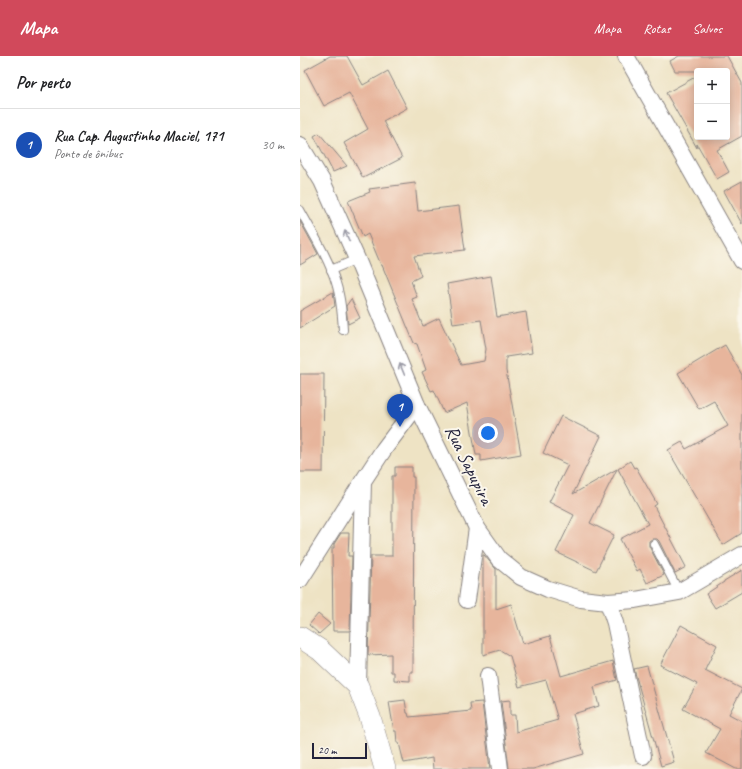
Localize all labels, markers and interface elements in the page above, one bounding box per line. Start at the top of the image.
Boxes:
text: Mapa [20,16,57,40]
text: Mapa [594,20,621,37]
text: Rotas [643,20,671,37]
text: Salvos [693,20,722,37]
map controls [694,68,730,140]
button: + [694,68,730,104]
text: Por perto [16,72,70,93]
button: − [694,104,730,140]
text: Rua Cap. Augustinho Maciel, 171 [54,127,223,146]
text: 1 [26,137,32,153]
text: 30 m [262,137,284,153]
text: Ponto de ônibus [54,146,122,162]
one-way arrow [342,230,350,242]
one-way arrow [398,363,406,375]
pin: 1 [387,394,413,427]
street label: Rua Sapupira [440,421,499,511]
your location [478,423,498,443]
scale bar [312,741,367,760]
text: 20 m [318,743,337,757]

